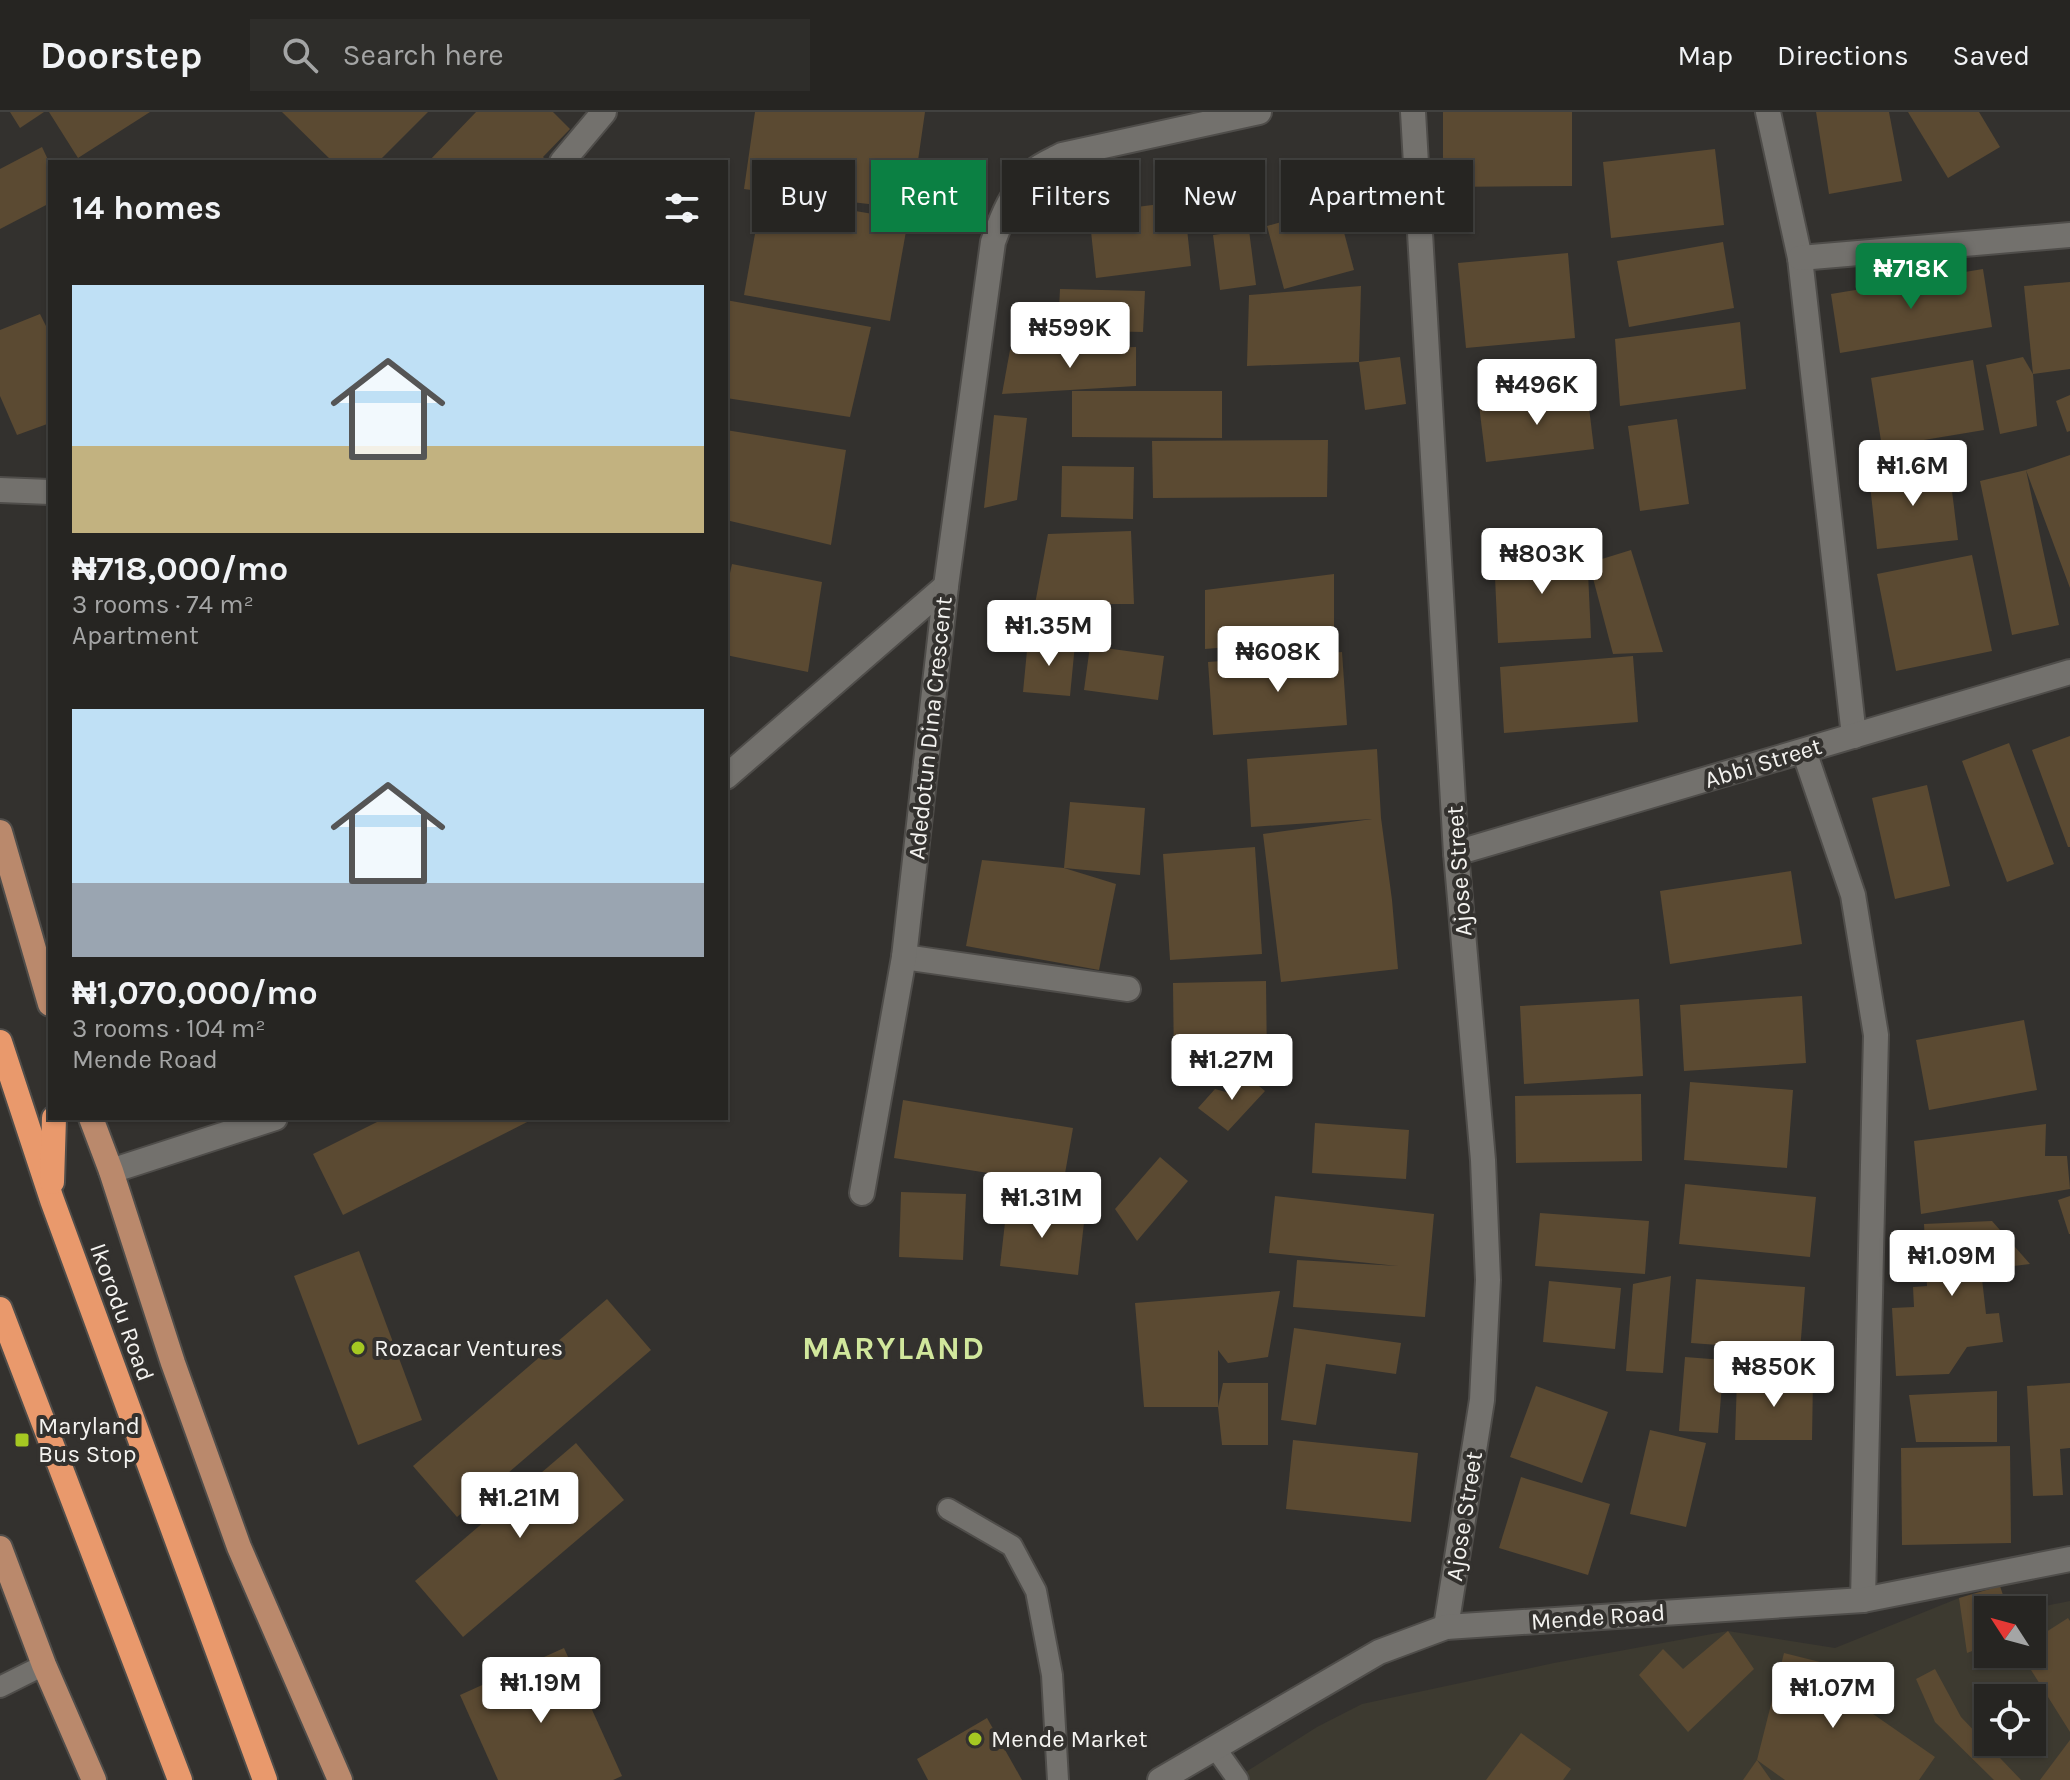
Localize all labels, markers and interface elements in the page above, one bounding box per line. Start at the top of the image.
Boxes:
search box [250,19,810,91]
text: Doorstep [40,33,202,78]
icon: search [278,33,322,77]
text: Search here [342,37,504,73]
text: Map [1678,39,1733,72]
text: Directions [1777,39,1909,72]
text: Saved [1953,39,2030,72]
chip: Buy [752,160,855,232]
chip: Rent [871,160,986,232]
chip: Filters [1002,160,1139,232]
chip: New [1155,160,1265,232]
chip: Apartment [1281,160,1473,232]
icon: filters [660,186,704,230]
text: 14 homes [72,188,222,228]
pin: ₦718K [1855,243,1967,311]
text: ₦718K [1874,253,1948,284]
pin: ₦599K [1014,302,1126,370]
text: ₦599K [1029,312,1111,343]
icon: home [316,337,460,481]
pin: ₦496K [1481,359,1593,427]
text: ₦496K [1496,369,1578,400]
pin: ₦1.6M [1857,440,1969,508]
text: ₦1.6M [1877,450,1949,481]
pin: ₦803K [1486,528,1598,596]
text: ₦803K [1499,538,1585,569]
text: ₦718,000/mo [72,549,288,589]
text: 3 rooms · 74 m² [72,589,254,620]
street label: Adedotun Dina Crescent [902,595,958,861]
pin: ₦1.35M [984,600,1114,668]
text: ₦1.35M [1005,610,1093,641]
text: Apartment [72,620,199,651]
pin: ₦608K [1222,626,1334,694]
text: ₦608K [1236,636,1320,667]
street label: Abbi Street [1701,732,1825,794]
icon: home [316,761,460,905]
street label: Ajose Street [1440,805,1478,937]
text: ₦1,070,000/mo [72,973,318,1013]
text: 3 rooms · 104 m² [72,1013,266,1044]
pin: ₦1.27M [1167,1034,1297,1102]
text: Mende Road [72,1044,218,1075]
text: ₦1.27M [1189,1044,1275,1075]
pin: ₦1.31M [977,1172,1107,1240]
text: ₦1.31M [1001,1182,1083,1213]
pin: ₦1.09M [1887,1230,2017,1298]
street label: Ikorodu Road [84,1239,160,1385]
text: ₦1.09M [1908,1240,1996,1271]
district label: MARYLAND [802,1330,986,1367]
place label: Rozacar Ventures [374,1334,563,1362]
marker: Rozacar Ventures [349,1339,367,1357]
pin: ₦850K [1718,1341,1830,1409]
text: ₦850K [1732,1351,1816,1382]
place label: Maryland Bus Stop [38,1412,140,1468]
marker: Maryland Bus Stop [13,1431,31,1449]
street label: Ajose Street [1440,1449,1488,1583]
pin: ₦1.21M [455,1472,585,1540]
text: ₦1.21M [479,1482,561,1513]
north arrow [1974,1596,2046,1668]
map controls [1974,1596,2046,1756]
street label: Mende Road [1530,1598,1666,1636]
pin: ₦1.19M [476,1657,606,1725]
pin: ₦1.07M [1768,1662,1898,1730]
text: ₦1.19M [500,1667,582,1698]
text: ₦1.07M [1790,1672,1876,1703]
button: locate [1974,1684,2046,1756]
place label: Mende Market [991,1725,1147,1753]
marker: Mende Market [966,1730,984,1748]

